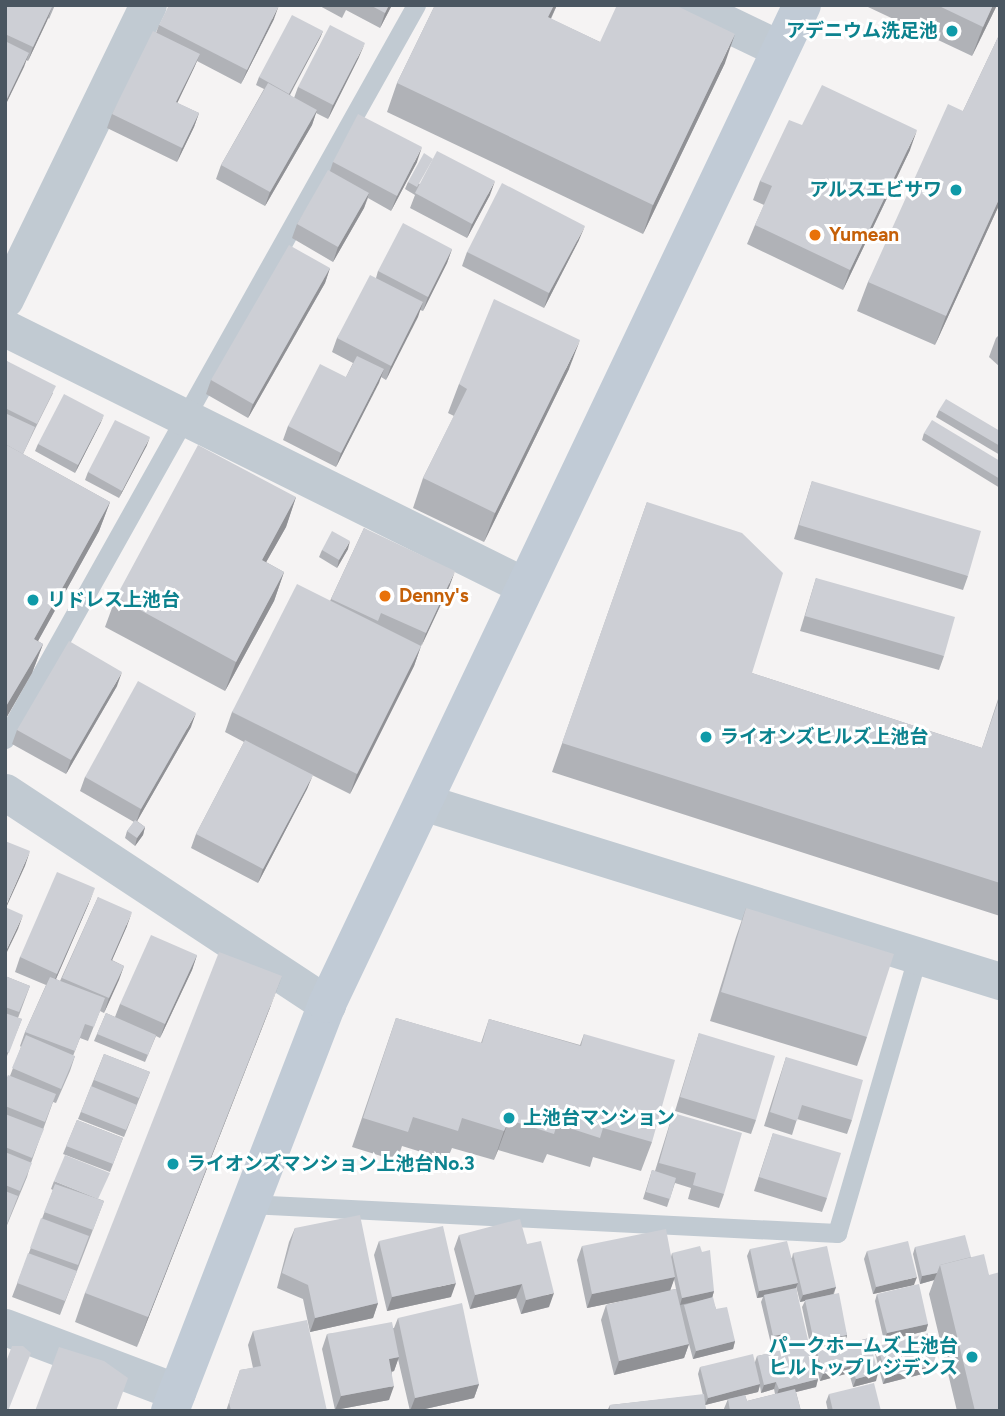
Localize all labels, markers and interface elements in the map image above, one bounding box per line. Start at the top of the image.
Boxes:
place label: アデニウム洗足池 [786,20,938,42]
marker: アデニウム洗足池 [944,23,960,39]
place label: アルスエビサワ [809,179,942,201]
marker: アルスエビサワ [948,182,964,198]
place label: Yumean [829,224,899,246]
marker: Yumean [807,227,823,243]
place label: Denny's [399,585,469,607]
marker: Denny's [377,588,393,604]
place label: リドレス上池台 [47,589,180,611]
marker: リドレス上池台 [25,592,41,608]
place label: ライオンズヒルズ上池台 [720,726,929,748]
marker: ライオンズヒルズ上池台 [698,729,714,745]
place label: 上池台マンション [523,1107,675,1129]
marker: 上池台マンション [501,1110,517,1126]
place label: ライオンズマンション上池台No.3 [187,1153,475,1175]
marker: ライオンズマンション上池台No.3 [165,1156,181,1172]
place label: パークホームズ上池台 ヒルトップレジデンス [768,1335,958,1379]
marker: パークホームズ上池台 ヒルトップレジデンス [964,1349,980,1365]

